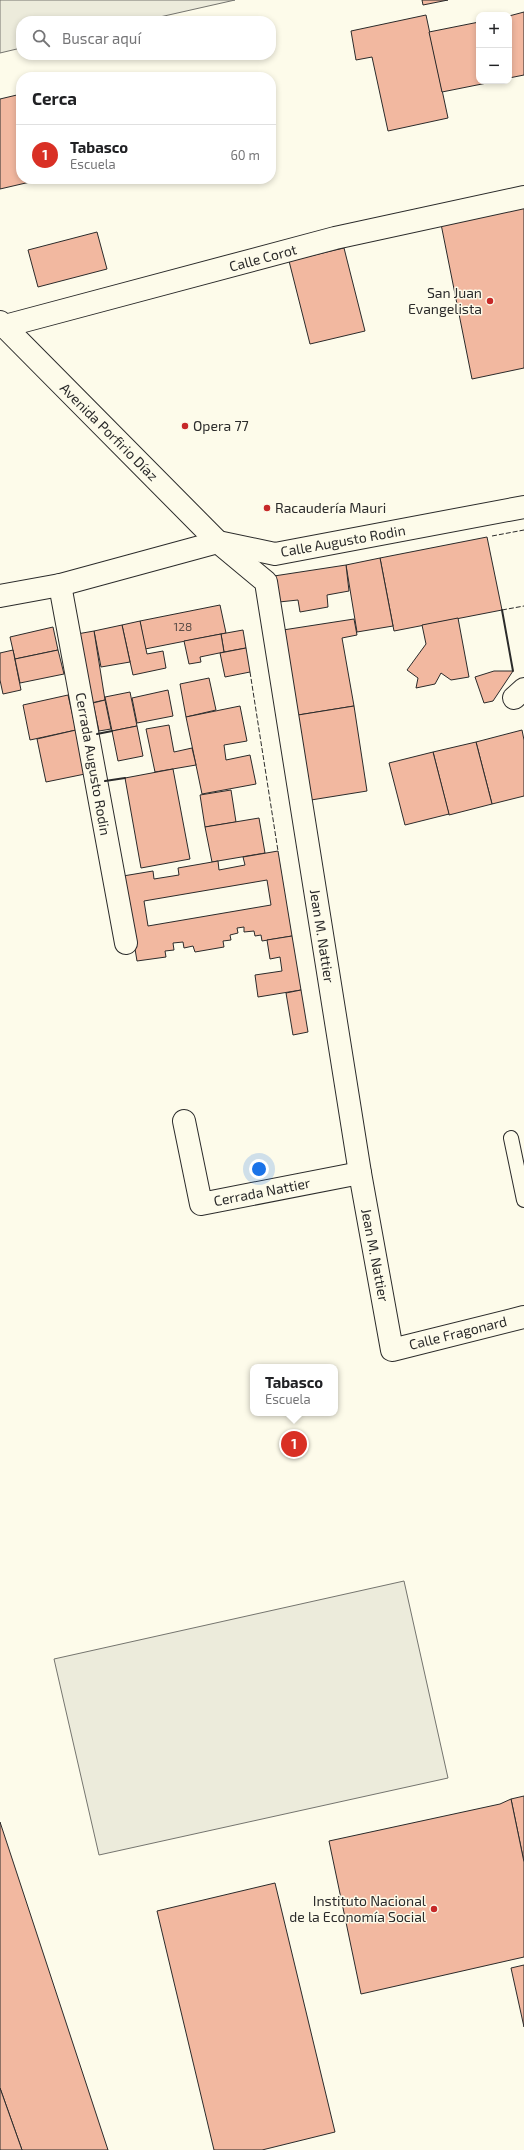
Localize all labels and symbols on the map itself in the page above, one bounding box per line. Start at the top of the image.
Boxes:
street label: Calle Corot [227,240,299,275]
place label: San Juan Evangelista [408,284,482,317]
marker: San Juan Evangelista [485,296,495,306]
street label: Avenida Porfirio Díaz [57,379,162,484]
place label: Opera 77 [193,417,249,434]
marker: Opera 77 [180,421,190,431]
place label: Racaudería Mauri [275,499,386,516]
marker: Racaudería Mauri [262,503,272,513]
street label: Calle Augusto Rodin [279,521,407,560]
house number: 128 [174,619,192,633]
street label: Cerrada Augusto Rodin [73,691,114,837]
street label: Jean M. Nattier [307,888,338,984]
your location [249,1159,269,1179]
street label: Cerrada Nattier [212,1174,312,1209]
street label: Jean M. Nattier [358,1207,393,1303]
street label: Calle Fragonard [407,1312,509,1353]
pin: 1 [281,1429,307,1459]
place label: Instituto Nacional de la Economía Social [289,1892,427,1925]
marker: Instituto Nacional de la Economía Social [429,1904,439,1914]

